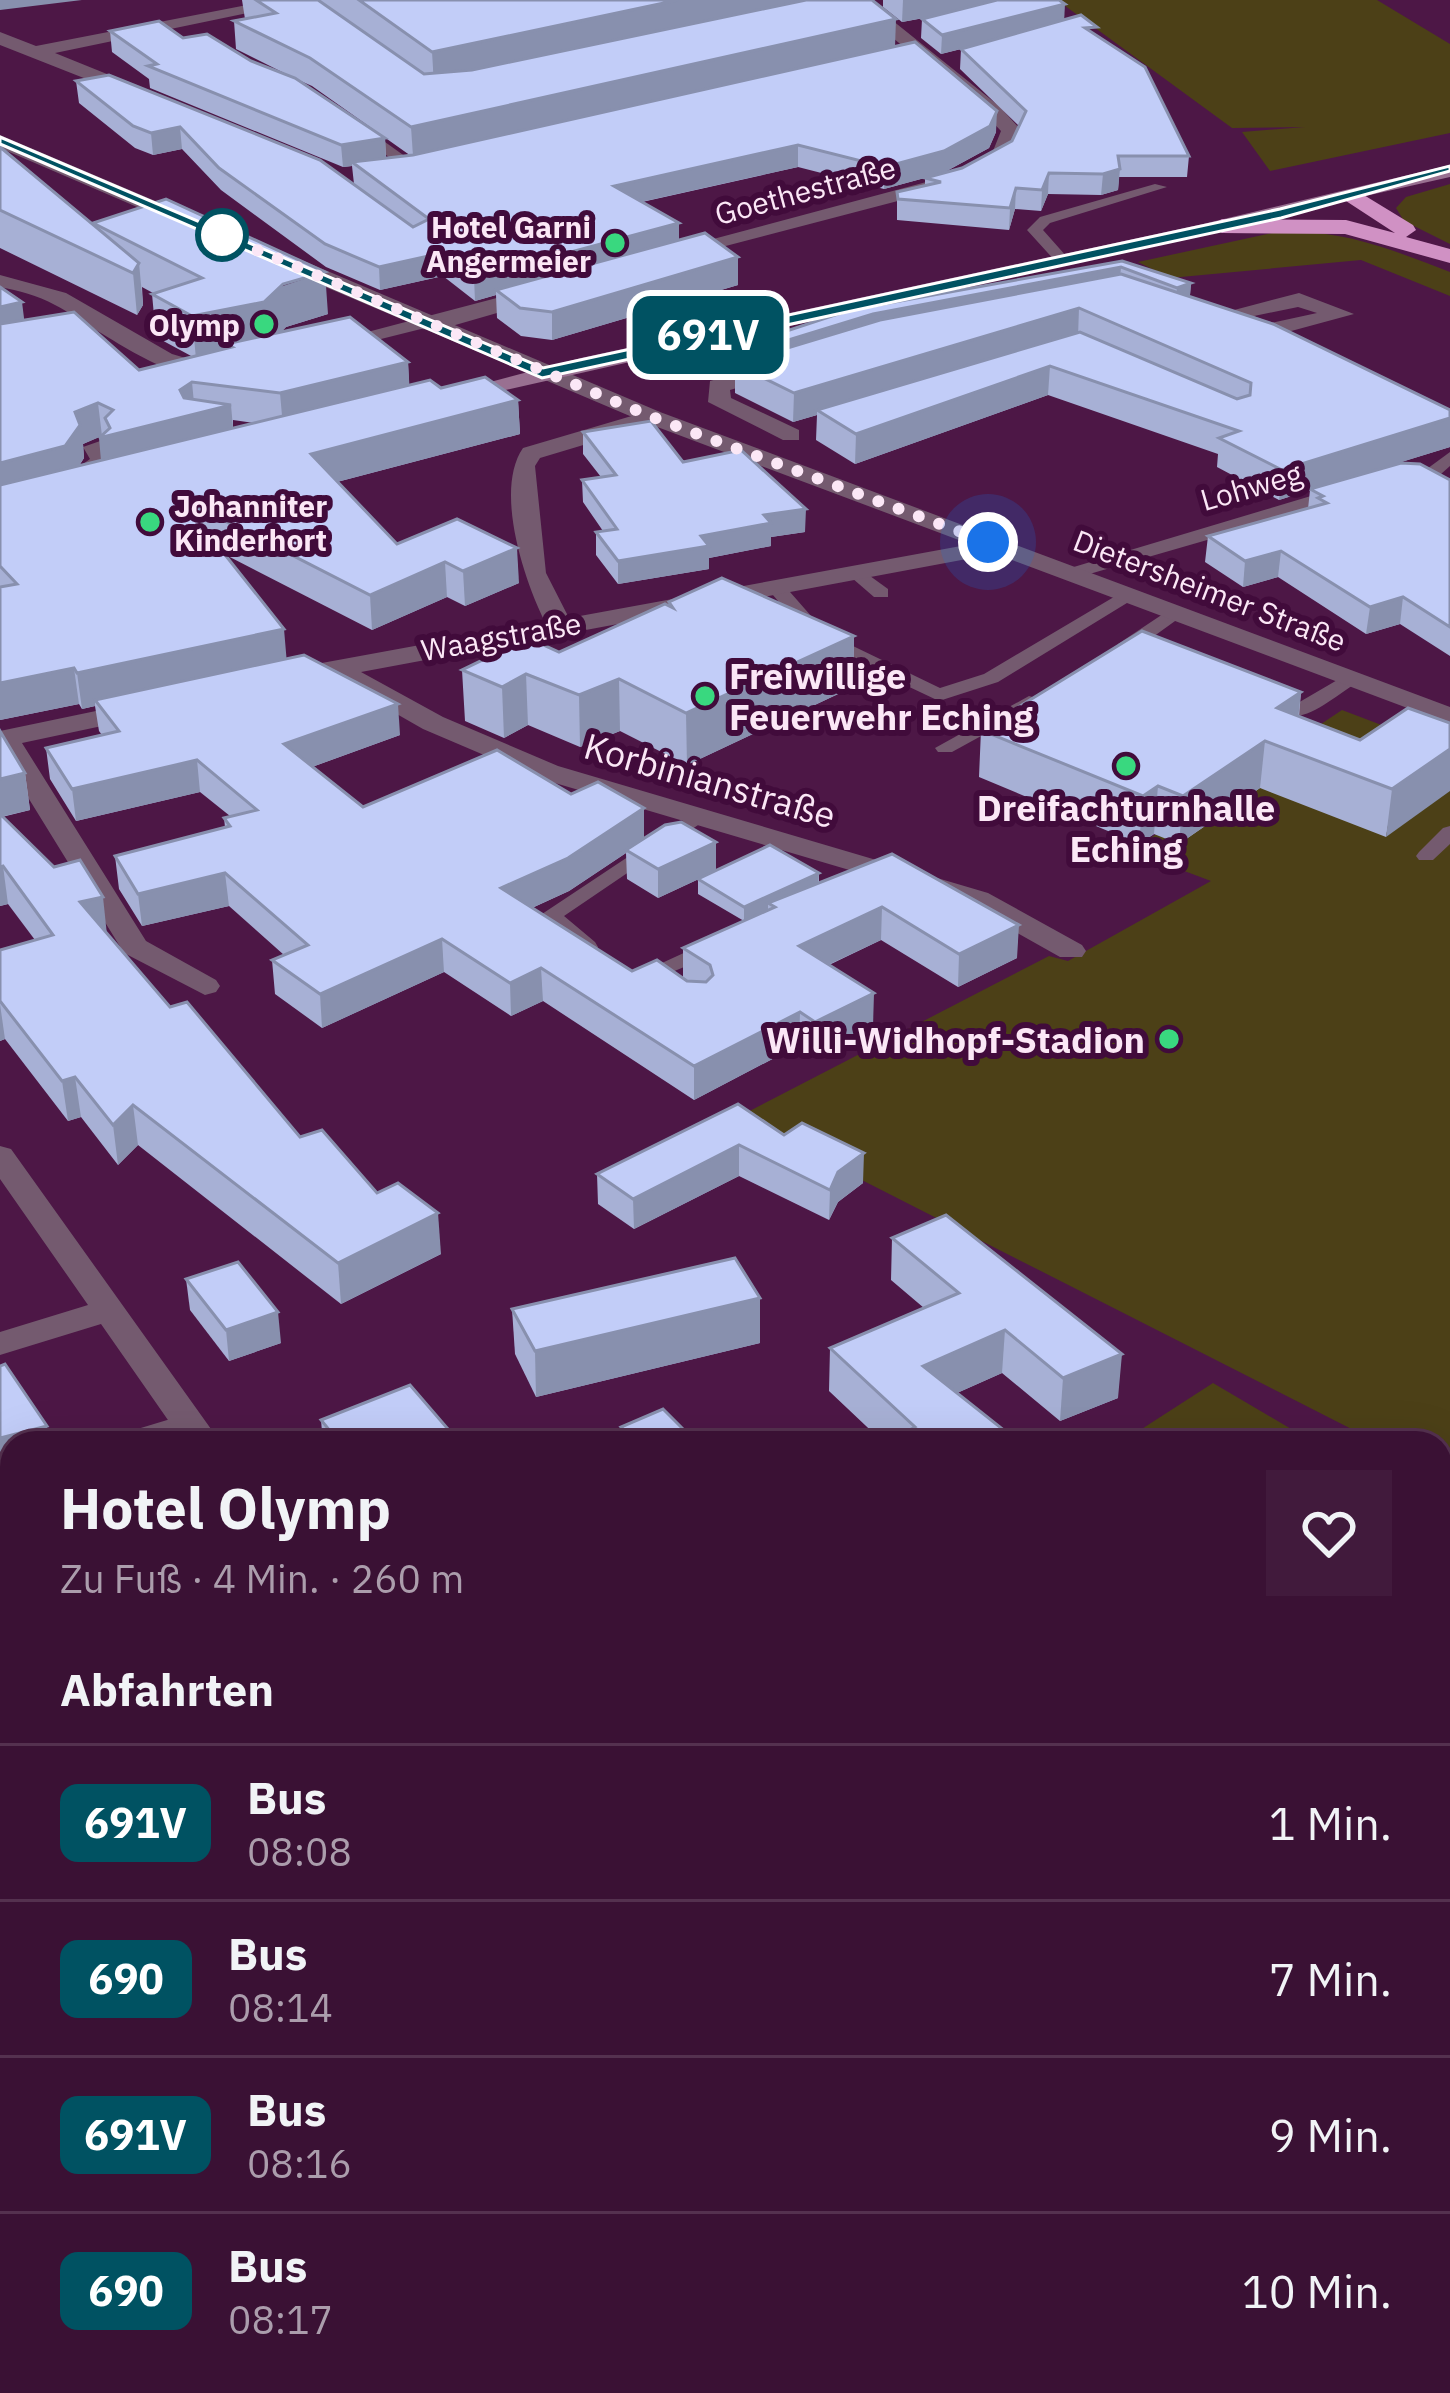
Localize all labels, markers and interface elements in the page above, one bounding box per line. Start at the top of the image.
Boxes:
street label: Goethestraße [710,147,900,233]
place label: Hotel Garni Angermeier [426,207,591,280]
unlabelled marker [197,210,247,260]
marker: Hotel Garni Angermeier [602,230,628,256]
line badge: 691V [624,296,792,374]
place label: Olymp [149,305,240,344]
text: 691V [657,307,759,362]
marker: Olymp [251,311,277,337]
street label: Lohweg [1196,453,1306,519]
place label: Johanniter Kinderhort [174,486,327,559]
marker: Johanniter Kinderhort [137,509,163,535]
your location [958,512,1018,572]
street label: Dietersheimer Straße [1068,520,1352,660]
street label: Waagstraße [418,603,584,669]
place label: Freiwillige Feuerwehr Eching [729,652,1034,740]
marker: Freiwillige Feuerwehr Eching [692,683,718,709]
street label: Korbinianstraße [579,722,841,838]
marker: Dreifachturnhalle Eching [1113,753,1139,779]
place label: Dreifachturnhalle Eching [977,784,1275,872]
place label: Willi-Widhopf-Stadion [766,1016,1145,1063]
marker: Willi-Widhopf-Stadion [1156,1026,1182,1052]
button: heart [1266,1470,1392,1596]
text: Hotel Olymp [60,1471,391,1545]
text: Zu Fuß · 4 Min. · 260 m [60,1553,464,1604]
text: Abfahrten [60,1660,274,1718]
text: Bus [247,1768,326,1826]
text: 1 Min. [1269,1794,1392,1852]
text: 691V [84,1795,187,1850]
text: 08:08 [247,1826,352,1877]
text: Bus [228,1924,308,1982]
text: 7 Min. [1269,1950,1392,2008]
text: 690 [88,1951,164,2006]
text: 08:14 [228,1982,333,2033]
text: Bus [247,2080,326,2138]
text: 9 Min. [1269,2106,1392,2164]
text: 691V [84,2107,187,2162]
text: 08:16 [247,2138,352,2189]
text: Bus [228,2236,308,2294]
text: 10 Min. [1242,2262,1392,2320]
text: 690 [88,2263,164,2318]
text: 08:17 [228,2294,333,2345]

